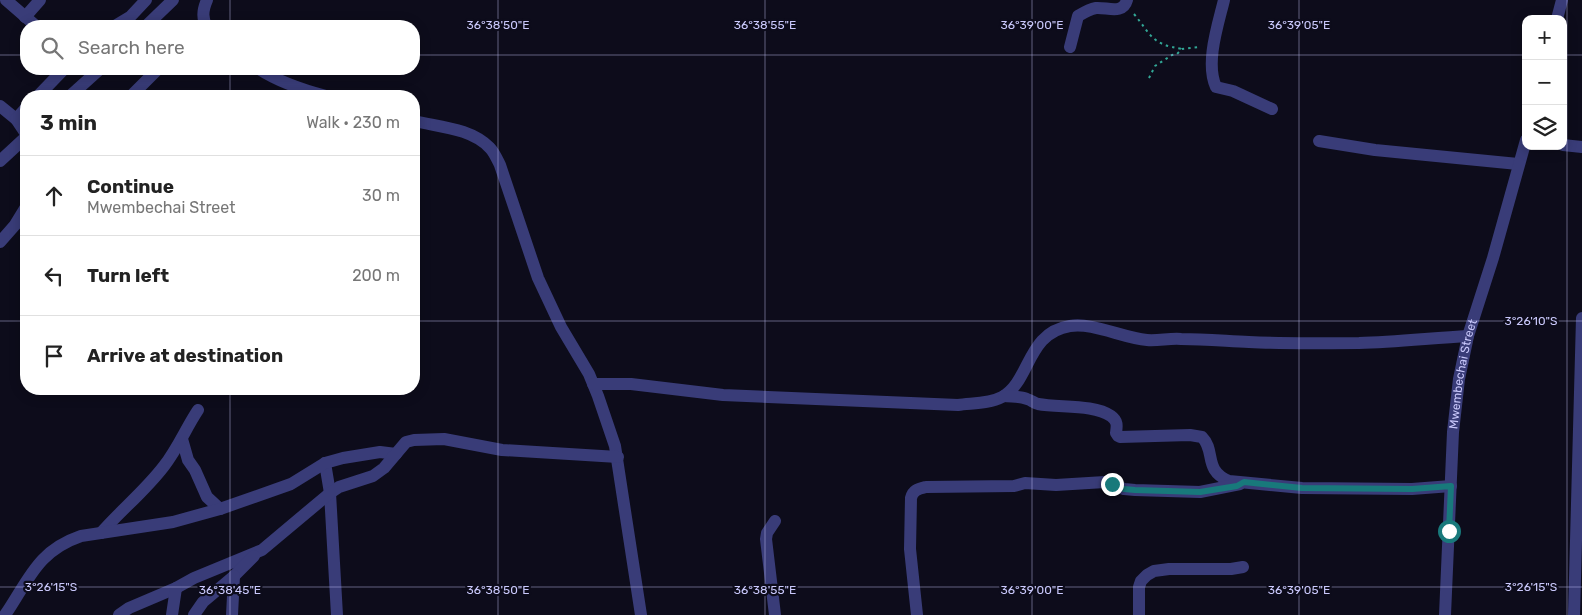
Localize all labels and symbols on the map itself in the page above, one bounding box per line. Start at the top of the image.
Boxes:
text: 36°38'50"E [466,18,530,32]
text: 36°38'55"E [734,18,796,32]
text: 36°39'00"E [1000,18,1064,32]
text: 36°39'05"E [1268,18,1330,32]
text: 3°26'10"S [1504,314,1558,328]
street label: Mwembechai Street [1446,317,1480,430]
route end [1101,473,1124,496]
route start [1438,520,1461,543]
text: 3°26'15"S [25,580,77,594]
text: 3°26'15"S [1505,580,1557,594]
text: 36°38'45"E [199,583,261,597]
text: 36°38'50"E [466,583,530,597]
text: 36°38'55"E [734,583,796,597]
text: 36°39'00"E [1000,583,1064,597]
text: 36°39'05"E [1268,583,1330,597]

